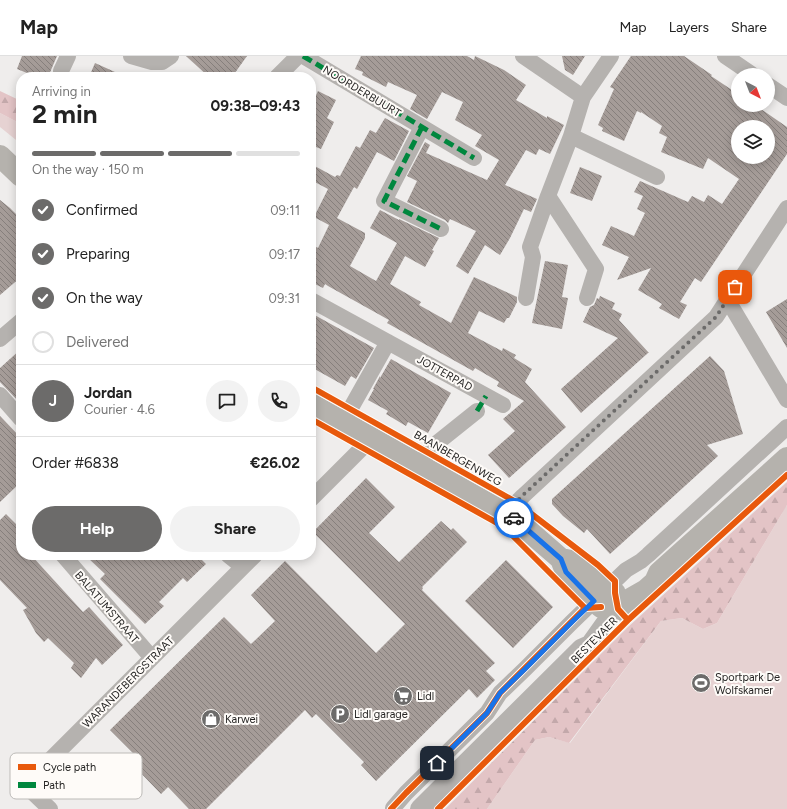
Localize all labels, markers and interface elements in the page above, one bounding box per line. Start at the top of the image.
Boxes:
text: Map [20,16,58,39]
text: Map [619,19,647,36]
text: Layers [669,19,709,36]
text: Share [731,19,767,36]
street label: NOORDERBUURT [320,63,403,120]
north arrow [731,68,775,112]
map controls [731,68,775,164]
text: Arriving in [32,84,91,99]
text: 09:38–09:43 [211,97,300,115]
text: 2 min [32,98,98,130]
button: layers [731,120,775,164]
text: On the way · 150 m [32,162,144,177]
icon: check [32,199,54,221]
text: Confirmed [66,201,138,219]
text: 09:11 [270,203,300,218]
icon: check [32,243,54,265]
text: Preparing [66,245,130,263]
text: 09:17 [269,247,300,262]
pin [718,270,752,304]
icon: bag [724,276,746,298]
icon: check [32,287,54,309]
text: On the way [66,289,143,307]
text: 09:31 [269,291,300,306]
text: Delivered [66,333,129,351]
street label: JOTTERPAD [415,353,475,394]
button: chat [206,380,248,422]
button: phone [258,380,300,422]
text: Jordan [84,384,132,402]
text: J [49,392,57,410]
text: Courier · 4.6 [84,402,155,417]
street label: BAANBERGENWEG [412,428,504,489]
text: Order #6838 [32,454,119,472]
text: €26.02 [250,454,300,472]
courier [494,498,534,538]
button: Help [32,506,162,552]
button: Share [170,506,300,552]
icon: car [503,507,525,529]
street label: BALATUMSTRAAT [72,569,141,646]
street label: BESTEVAER [568,614,620,666]
street label: WARANDEBERGSTRAAT [80,634,177,731]
place label: Sportpark De Wolfskamer [715,671,780,697]
sports icon: Sportpark De Wolfskamer [690,672,712,694]
supermarket icon: Lidl [392,685,414,707]
place label: Lidl [417,690,434,703]
parking icon: Lidl garage [329,703,351,725]
shop icon: Karwei [200,708,222,730]
place label: Lidl garage [354,708,408,721]
place label: Karwei [225,713,258,726]
pin [420,746,454,780]
icon: home [426,752,448,774]
legend [10,753,142,799]
text: Cycle path [43,761,96,774]
text: Path [43,779,65,792]

